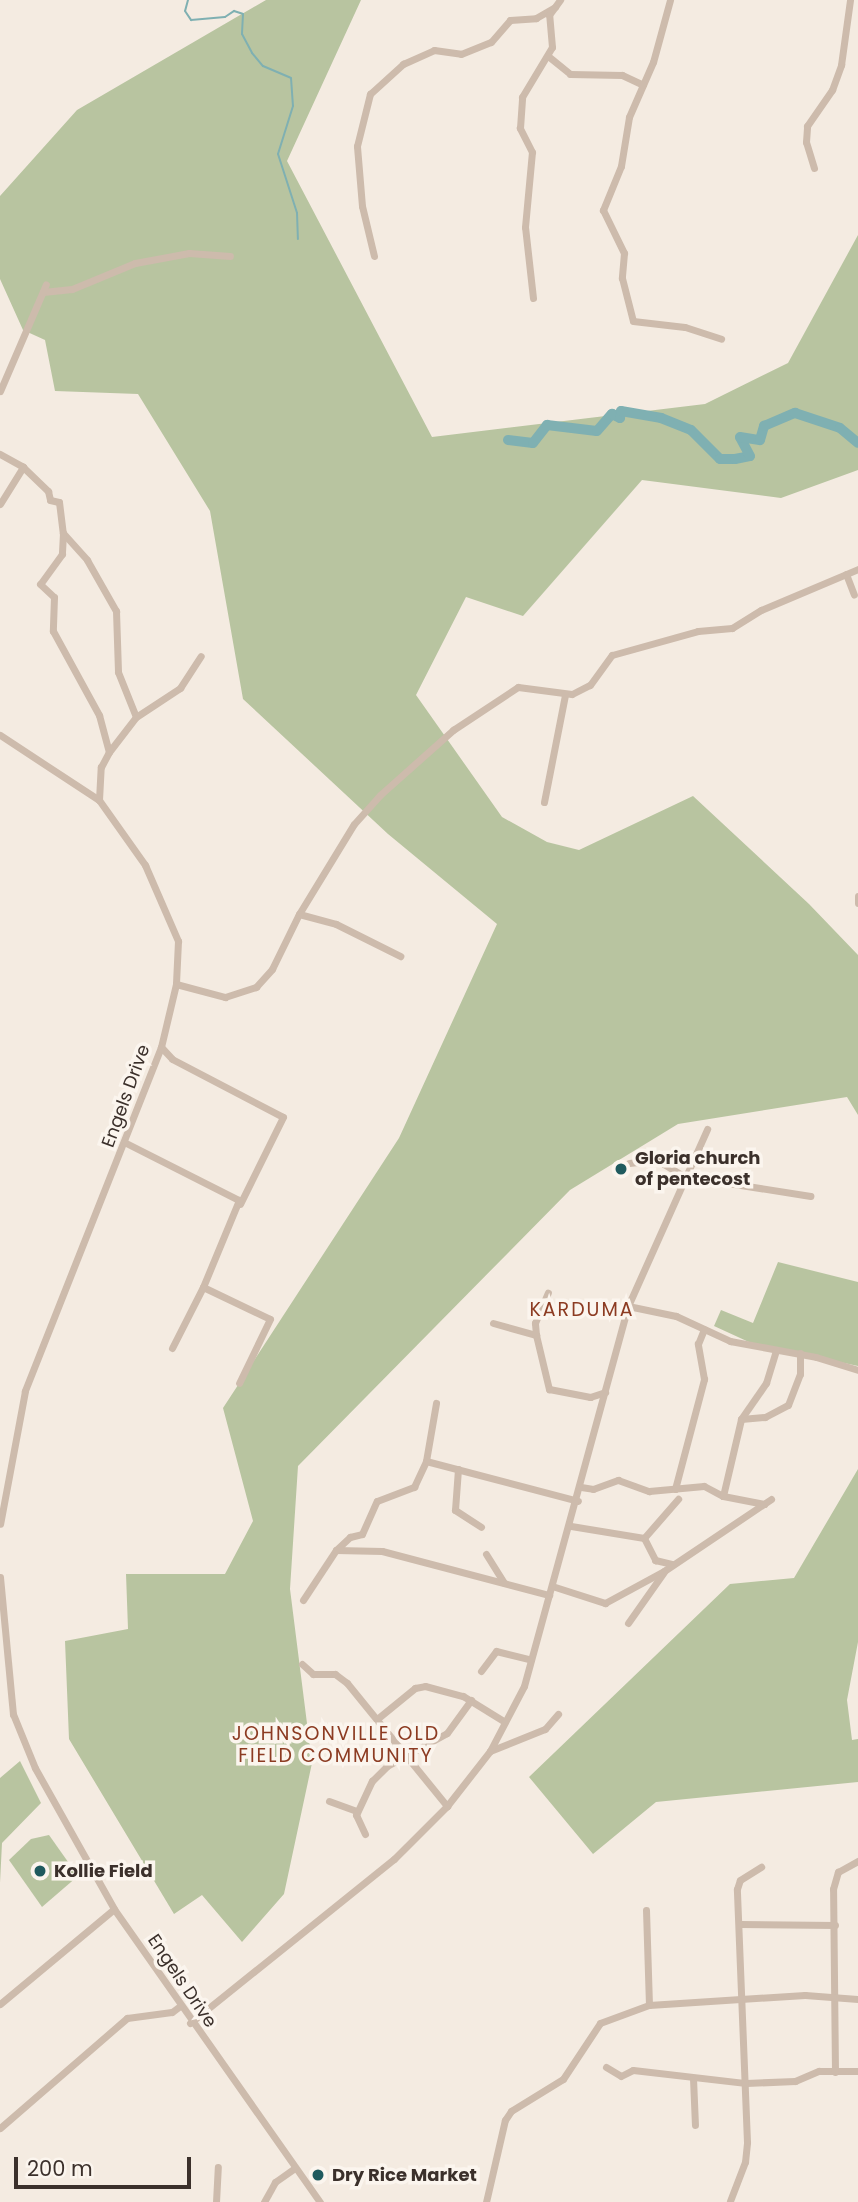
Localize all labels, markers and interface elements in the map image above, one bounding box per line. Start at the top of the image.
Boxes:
street label: Engels Drive [97,1042,155,1150]
place label: Gloria church of pentecost [635,1148,760,1190]
marker: Gloria church of pentecost [613,1161,629,1177]
district label: KARDUMA [530,1299,634,1321]
district label: JOHNSONVILLE OLD FIELD COMMUNITY [234,1723,438,1767]
place label: Kollie Field [54,1860,153,1882]
marker: Kollie Field [32,1863,48,1879]
street label: Engels Drive [143,1930,221,2032]
scale bar [18,2142,194,2186]
text: 200 m [27,2154,93,2183]
place label: Dry Rice Market [332,2164,477,2186]
marker: Dry Rice Market [310,2167,326,2183]

